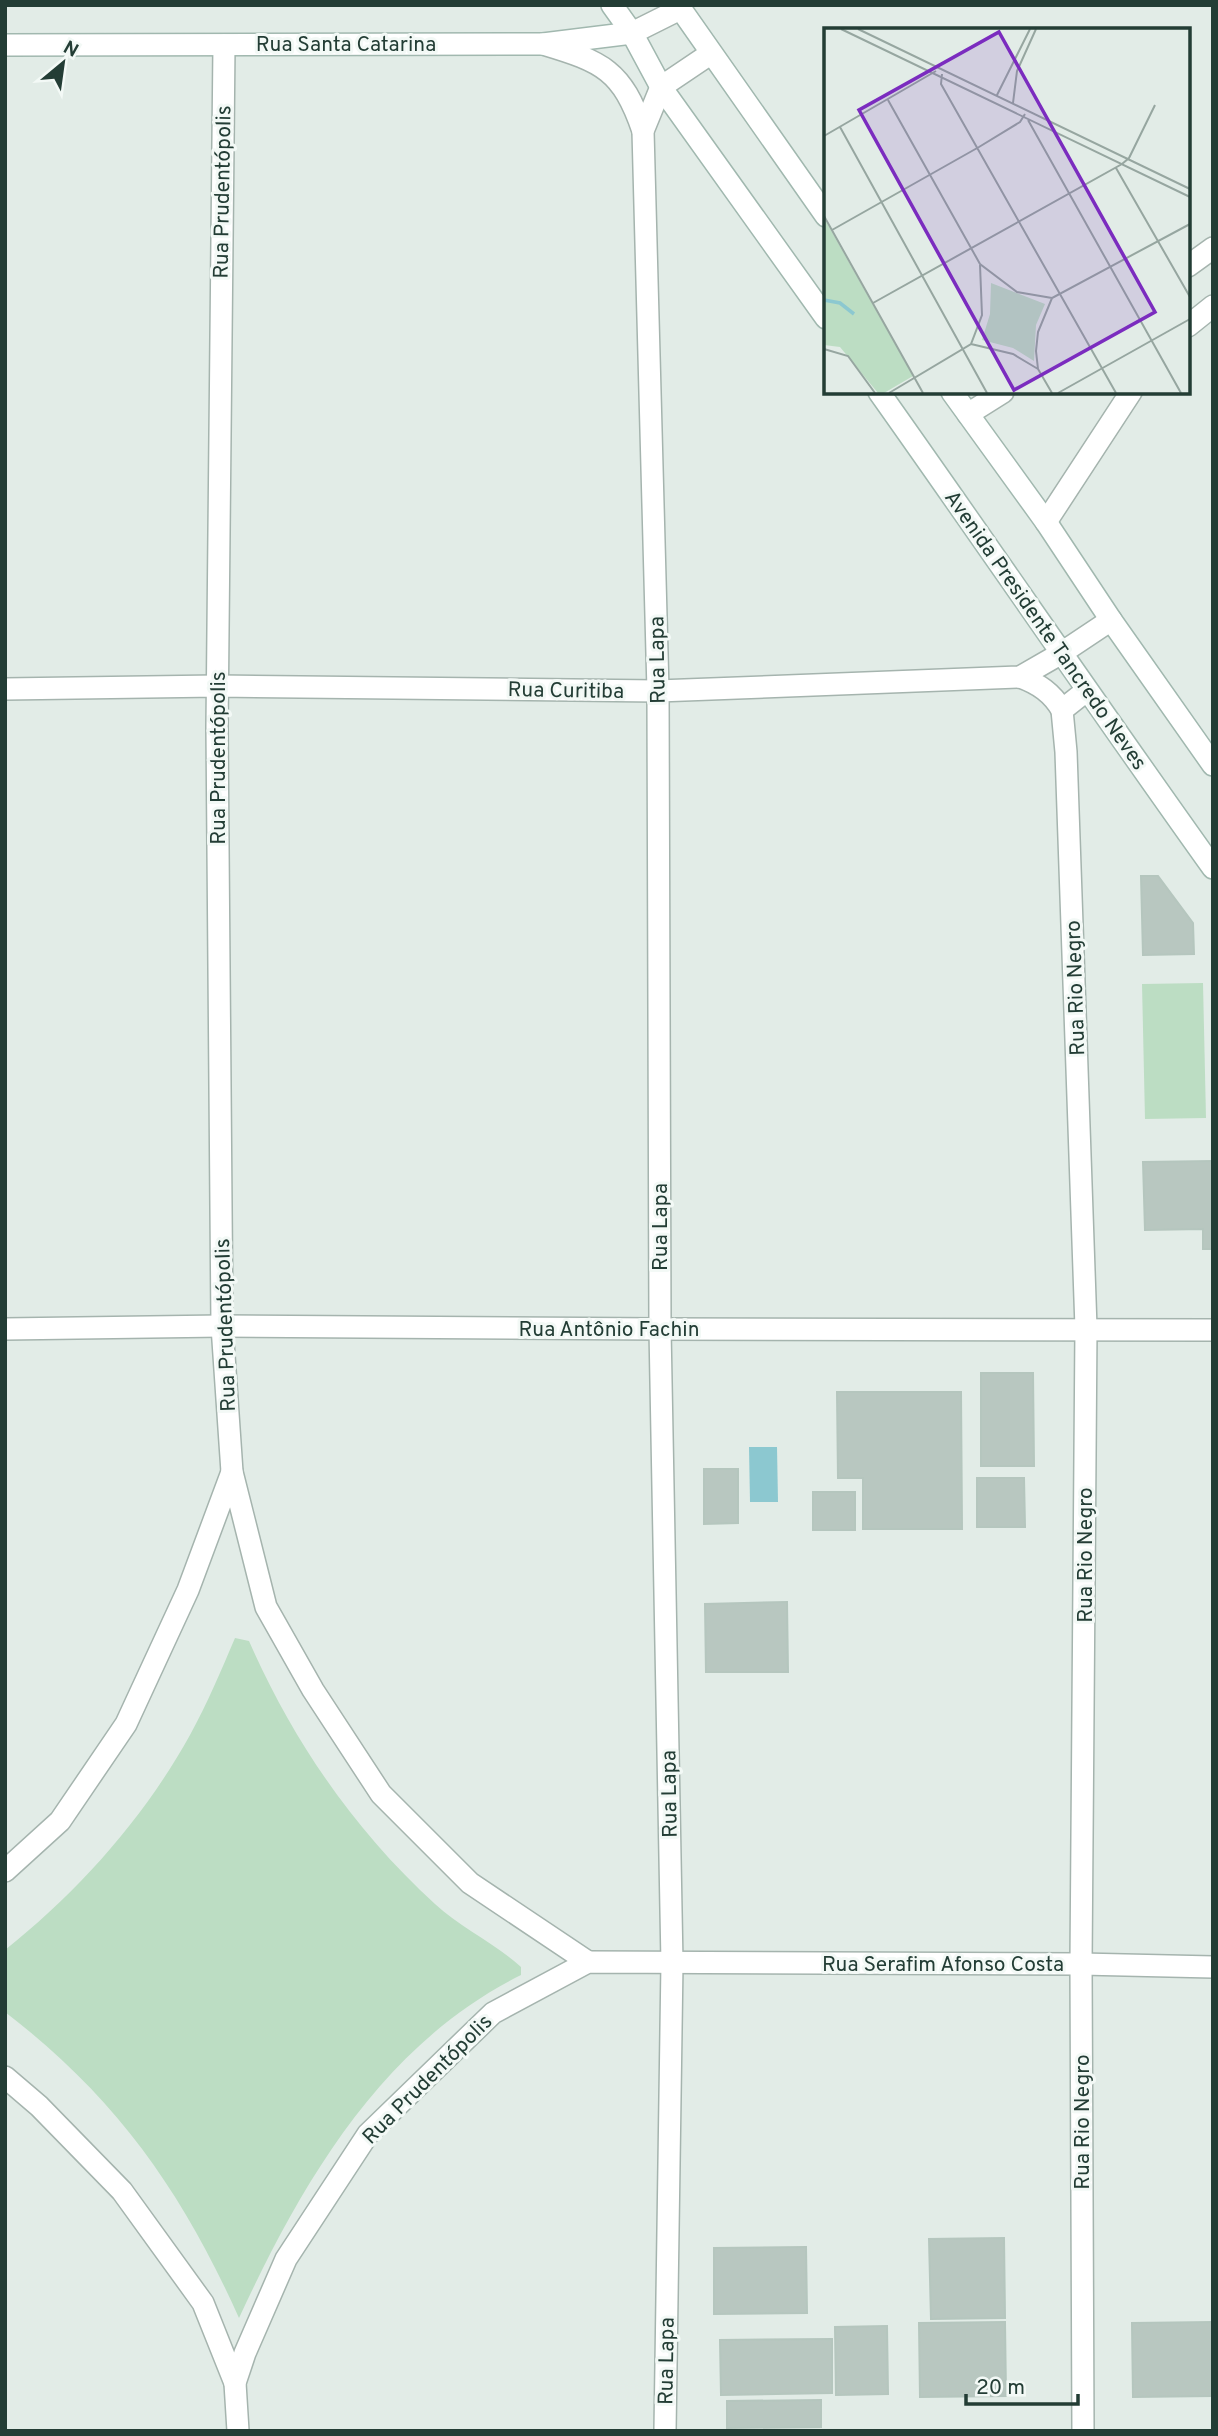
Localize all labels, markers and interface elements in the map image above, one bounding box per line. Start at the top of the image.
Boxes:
north arrow [28,28,98,98]
inset map [824,28,1190,394]
street label: Rua Santa Catarina [256,32,436,59]
text: N [58,36,82,64]
street label: Rua Prudentópolis [208,105,239,279]
street label: Avenida Presidente Tancredo Neves [938,486,1152,776]
street label: Rua Lapa [644,616,673,704]
street label: Rua Prudentópolis [206,671,233,845]
street label: Rua Curitiba [507,677,624,706]
street label: Rua Rio Negro [1061,920,1092,1056]
street label: Rua Lapa [648,1183,675,1271]
street label: Rua Prudentópolis [210,1238,243,1412]
street label: Rua Antônio Fachin [519,1317,699,1344]
street label: Rua Rio Negro [1073,1487,1100,1623]
street label: Rua Lapa [656,1750,685,1838]
street label: Rua Serafim Afonso Costa [822,1952,1064,1979]
street label: Rua Prudentópolis [357,2009,499,2151]
street label: Rua Rio Negro [1070,2054,1097,2190]
street label: Rua Lapa [653,2317,682,2405]
scale bar [966,2362,1078,2406]
text: 20 m [976,2375,1025,2402]

